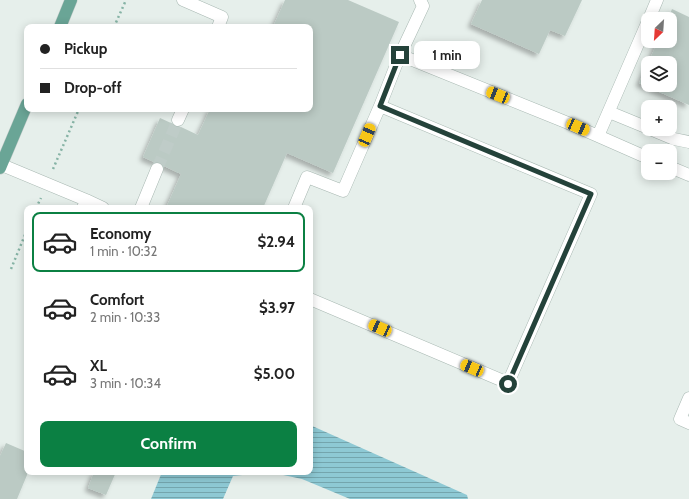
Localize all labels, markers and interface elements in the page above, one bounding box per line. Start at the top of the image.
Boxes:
north arrow [641,12,677,48]
map controls [641,12,677,180]
text: Pickup [64,40,107,58]
callout: 1 min [414,41,480,69]
route end [391,46,409,64]
text: 1 min [432,47,462,63]
button: layers [641,56,677,92]
text: Drop-off [64,79,122,97]
car [485,85,511,105]
button: + [641,100,677,136]
car [565,117,591,137]
car [357,122,377,148]
button: − [641,144,677,180]
icon: car [42,224,78,260]
text: Economy [90,225,151,243]
text: $2.94 [258,233,295,251]
text: 1 min · 10:32 [90,243,157,259]
icon: car [42,290,78,326]
text: Comfort [90,291,144,309]
text: $3.97 [259,299,295,317]
text: 2 min · 10:33 [90,309,160,325]
car [367,318,393,338]
icon: car [42,356,78,392]
text: XL [90,357,107,375]
car [459,358,485,378]
text: $5.00 [254,365,295,383]
text: 3 min · 10:34 [90,375,161,391]
route start [499,375,517,393]
button: Confirm [40,421,297,467]

